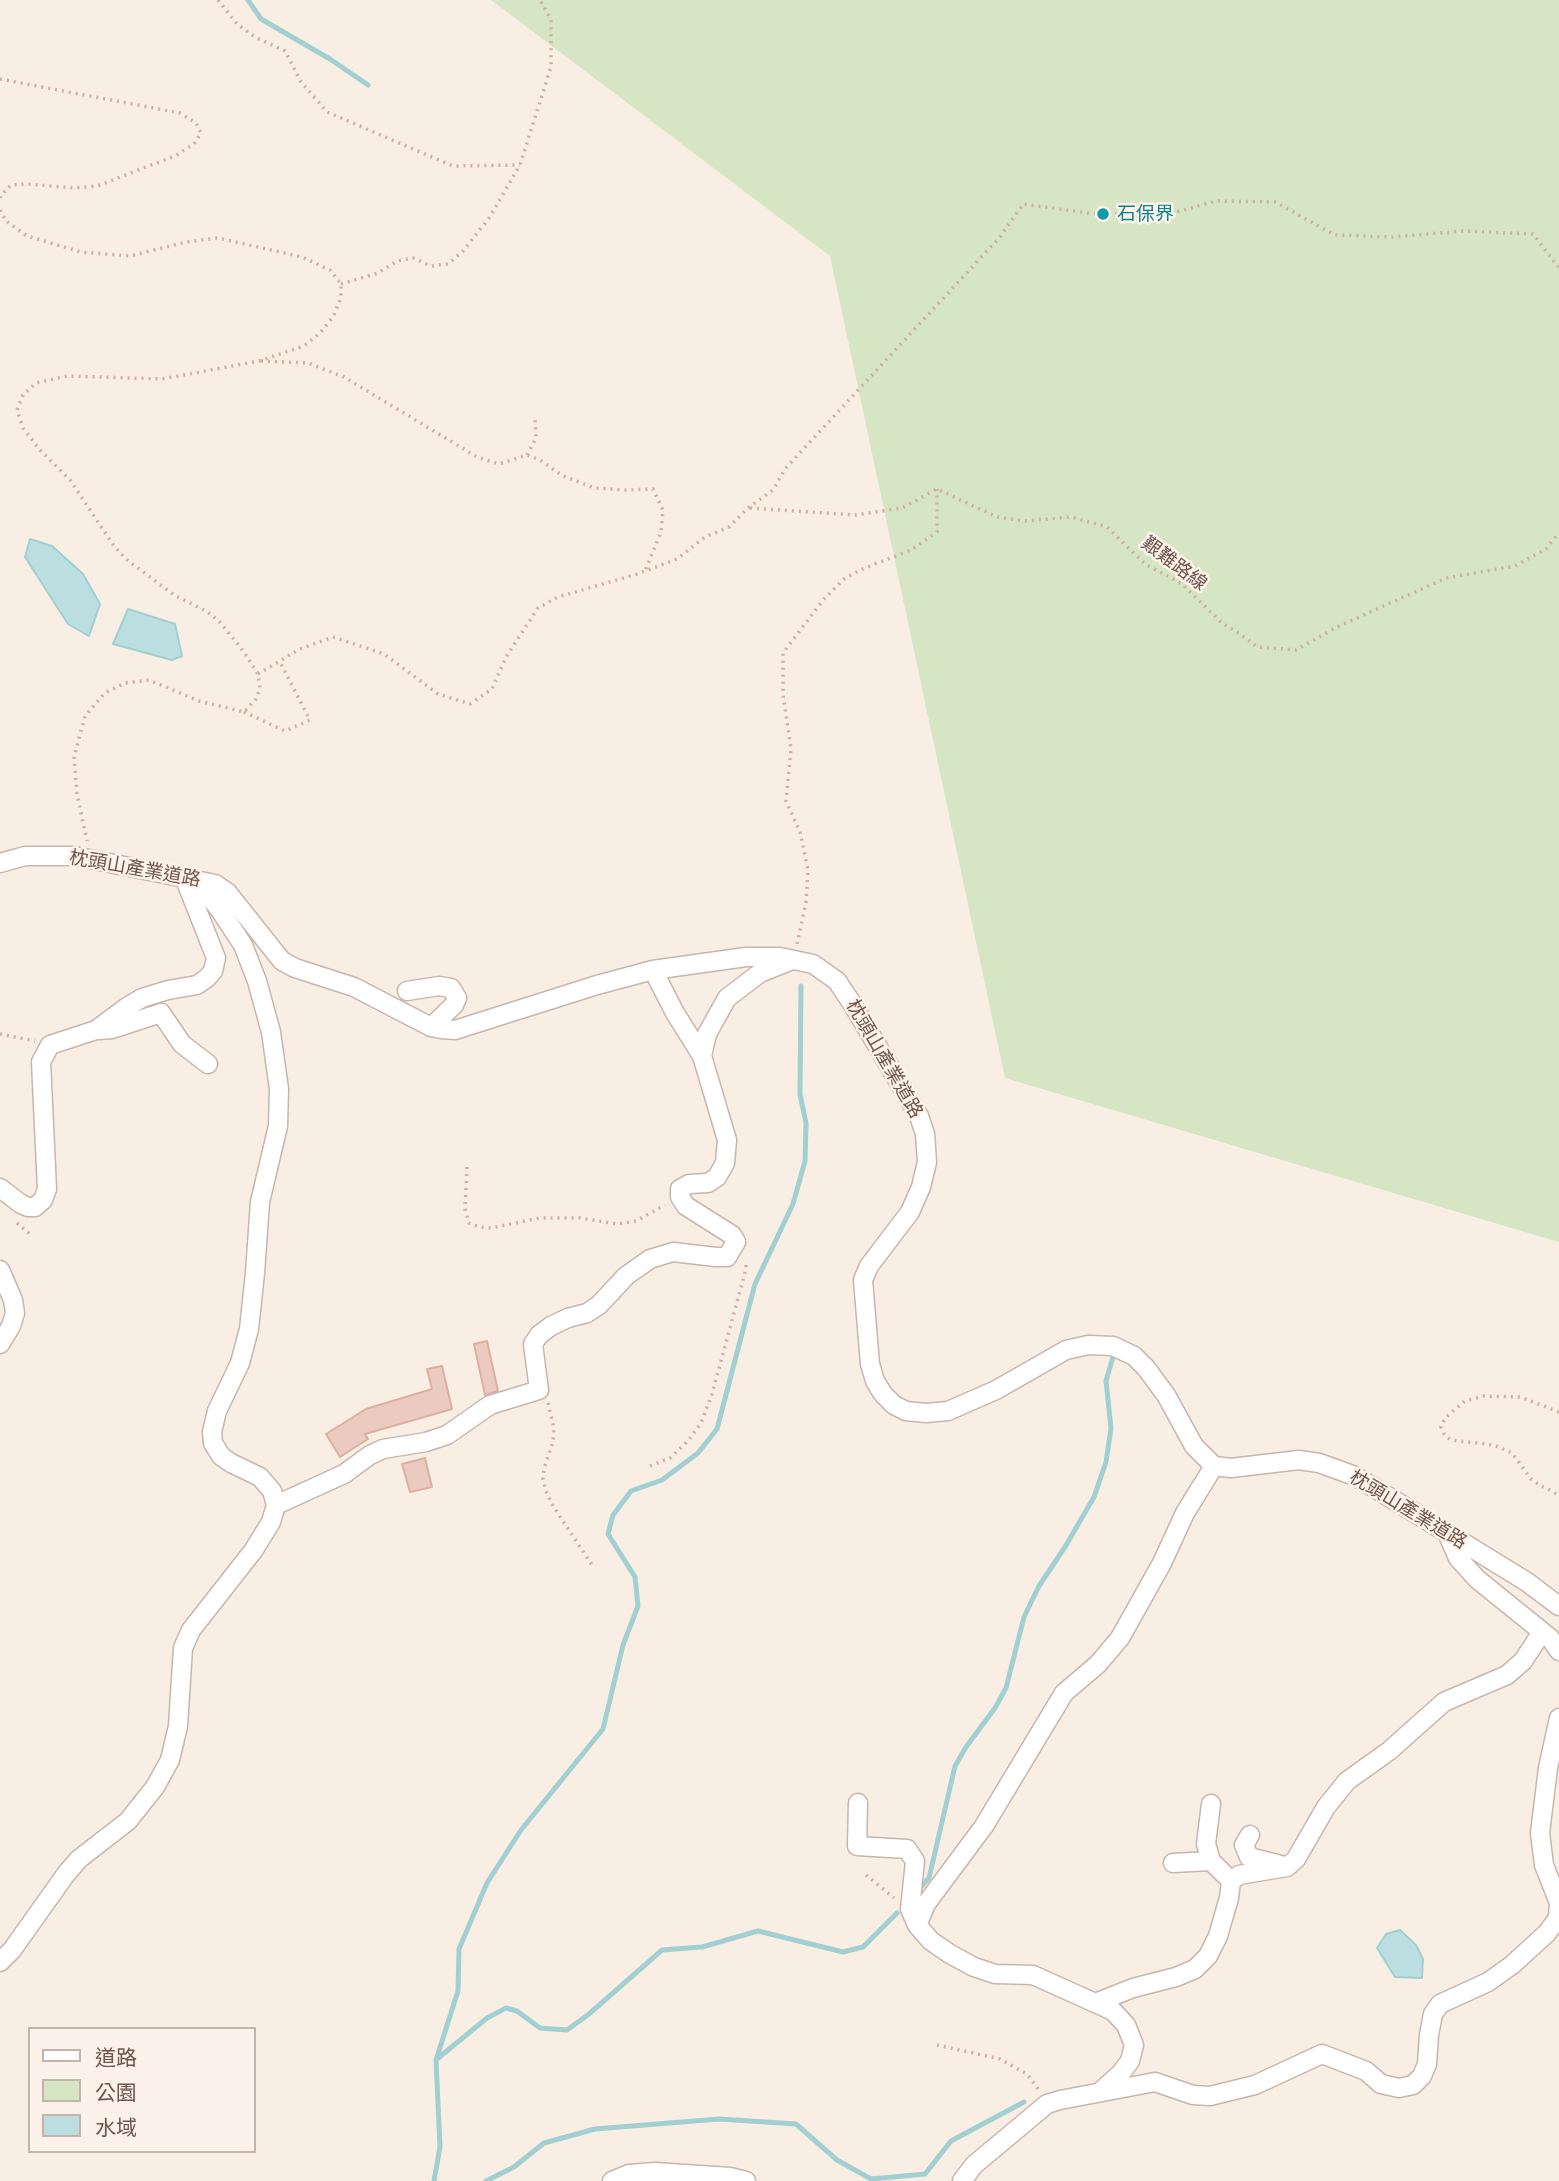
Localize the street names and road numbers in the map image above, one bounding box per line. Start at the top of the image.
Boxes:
street label: 艱難路線 [1137,532,1211,596]
street label: 枕頭山產業道路 [68,846,202,892]
street label: 枕頭山產業道路 [841,996,927,1122]
street label: 枕頭山產業道路 [1345,1466,1471,1554]

